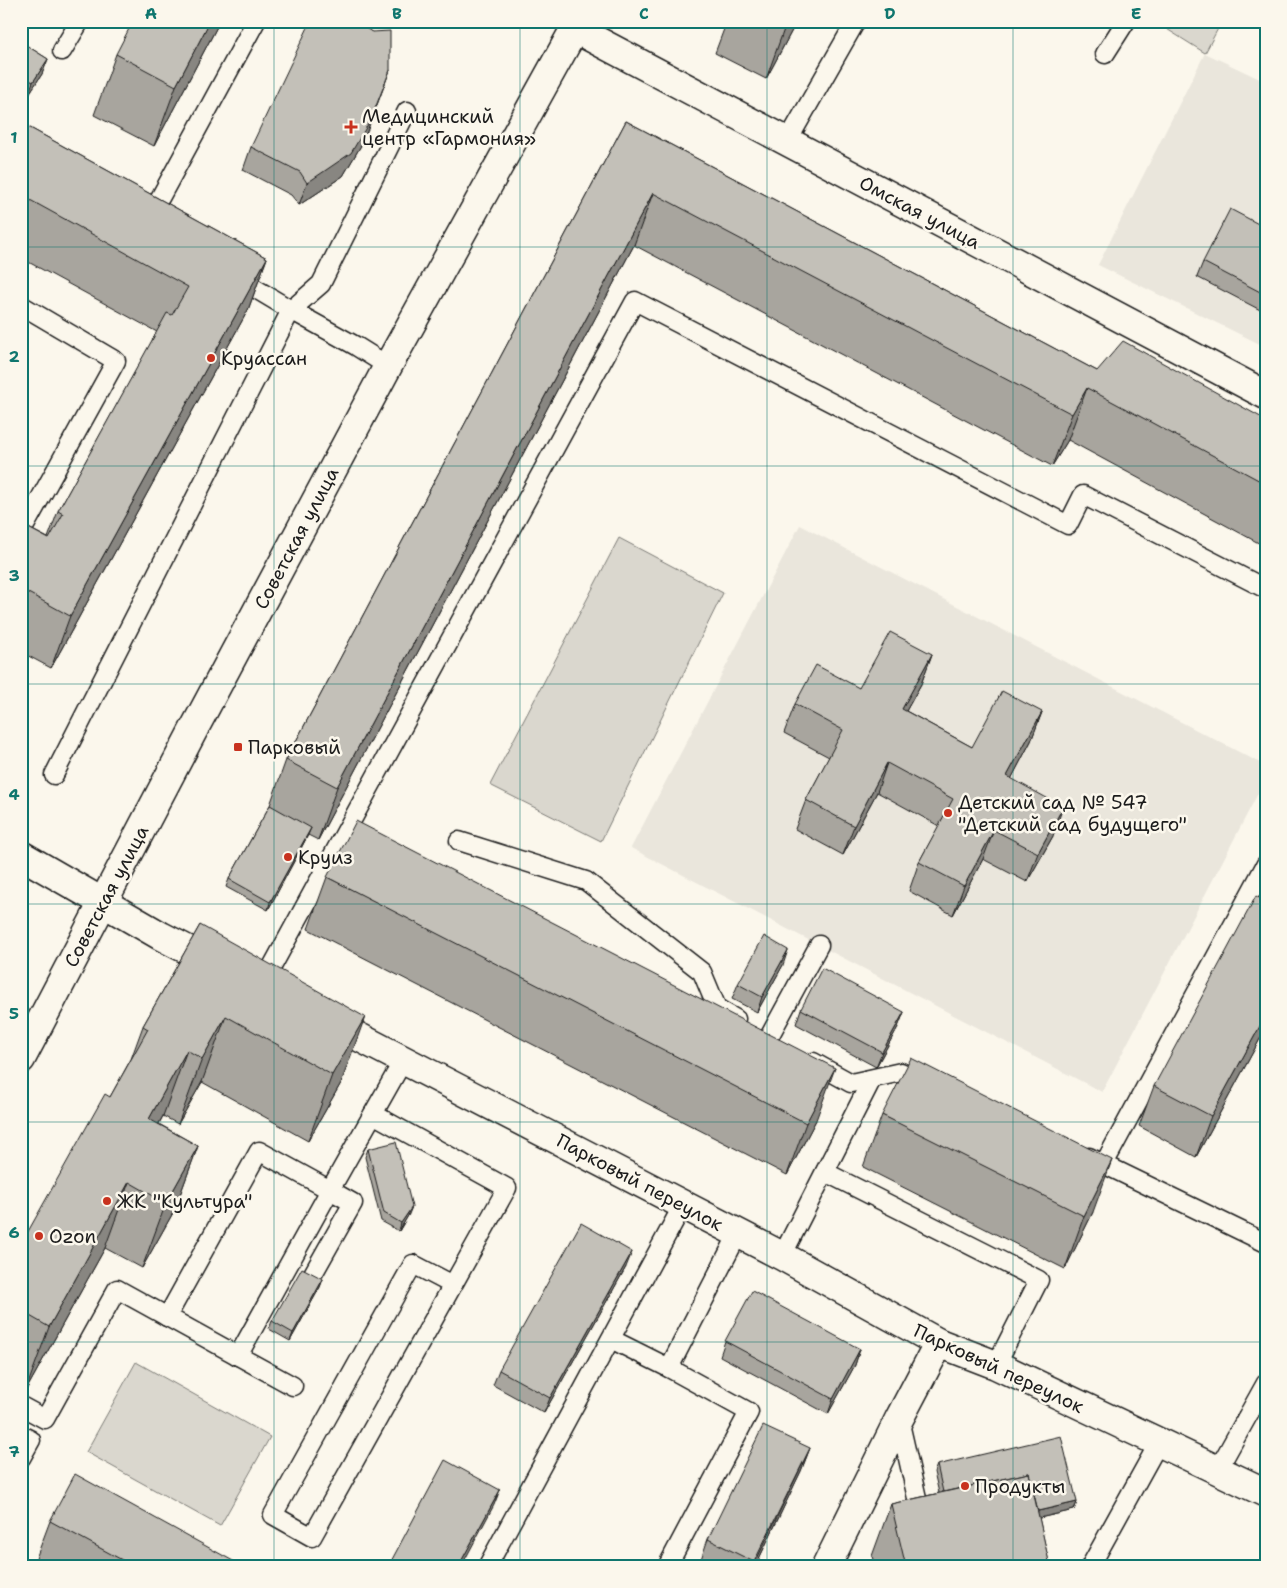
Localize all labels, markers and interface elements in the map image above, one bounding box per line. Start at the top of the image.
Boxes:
text: A [145,3,157,24]
text: B [392,3,402,24]
text: C [639,3,649,24]
text: D [884,3,896,24]
text: E [1131,3,1141,24]
place label: Медицинский центр «Гармония» [362,104,536,151]
marker: Медицинский центр «Гармония» [344,120,358,134]
text: 1 [10,127,18,148]
street label: Омская улица [855,170,985,255]
text: 2 [8,346,20,367]
place label: Круассан [221,346,307,371]
marker: Круассан [205,352,217,364]
street label: Советская улица [249,463,344,613]
text: 3 [8,565,20,586]
place label: Парковый [248,735,341,760]
marker: Парковый [232,741,244,753]
text: 4 [8,784,20,805]
place label: Детский сад № 547 "Детский сад будущего" [958,790,1187,837]
marker: Детский сад № 547 "Детский сад будущего" [942,807,954,819]
street label: Советская улица [59,821,154,971]
place label: Круиз [298,845,353,870]
marker: Круиз [282,851,294,863]
text: 5 [9,1003,19,1024]
street label: Парковый переулок [552,1128,727,1237]
place label: ЖК "Культура" [117,1189,252,1214]
marker: ЖК "Культура" [101,1195,113,1207]
text: 6 [8,1222,20,1243]
place label: Ozon [49,1224,96,1249]
marker: Ozon [33,1230,45,1242]
street label: Парковый переулок [910,1318,1088,1419]
text: 7 [8,1441,20,1462]
place label: Продукты [975,1474,1065,1499]
marker: Продукты [959,1480,971,1492]

